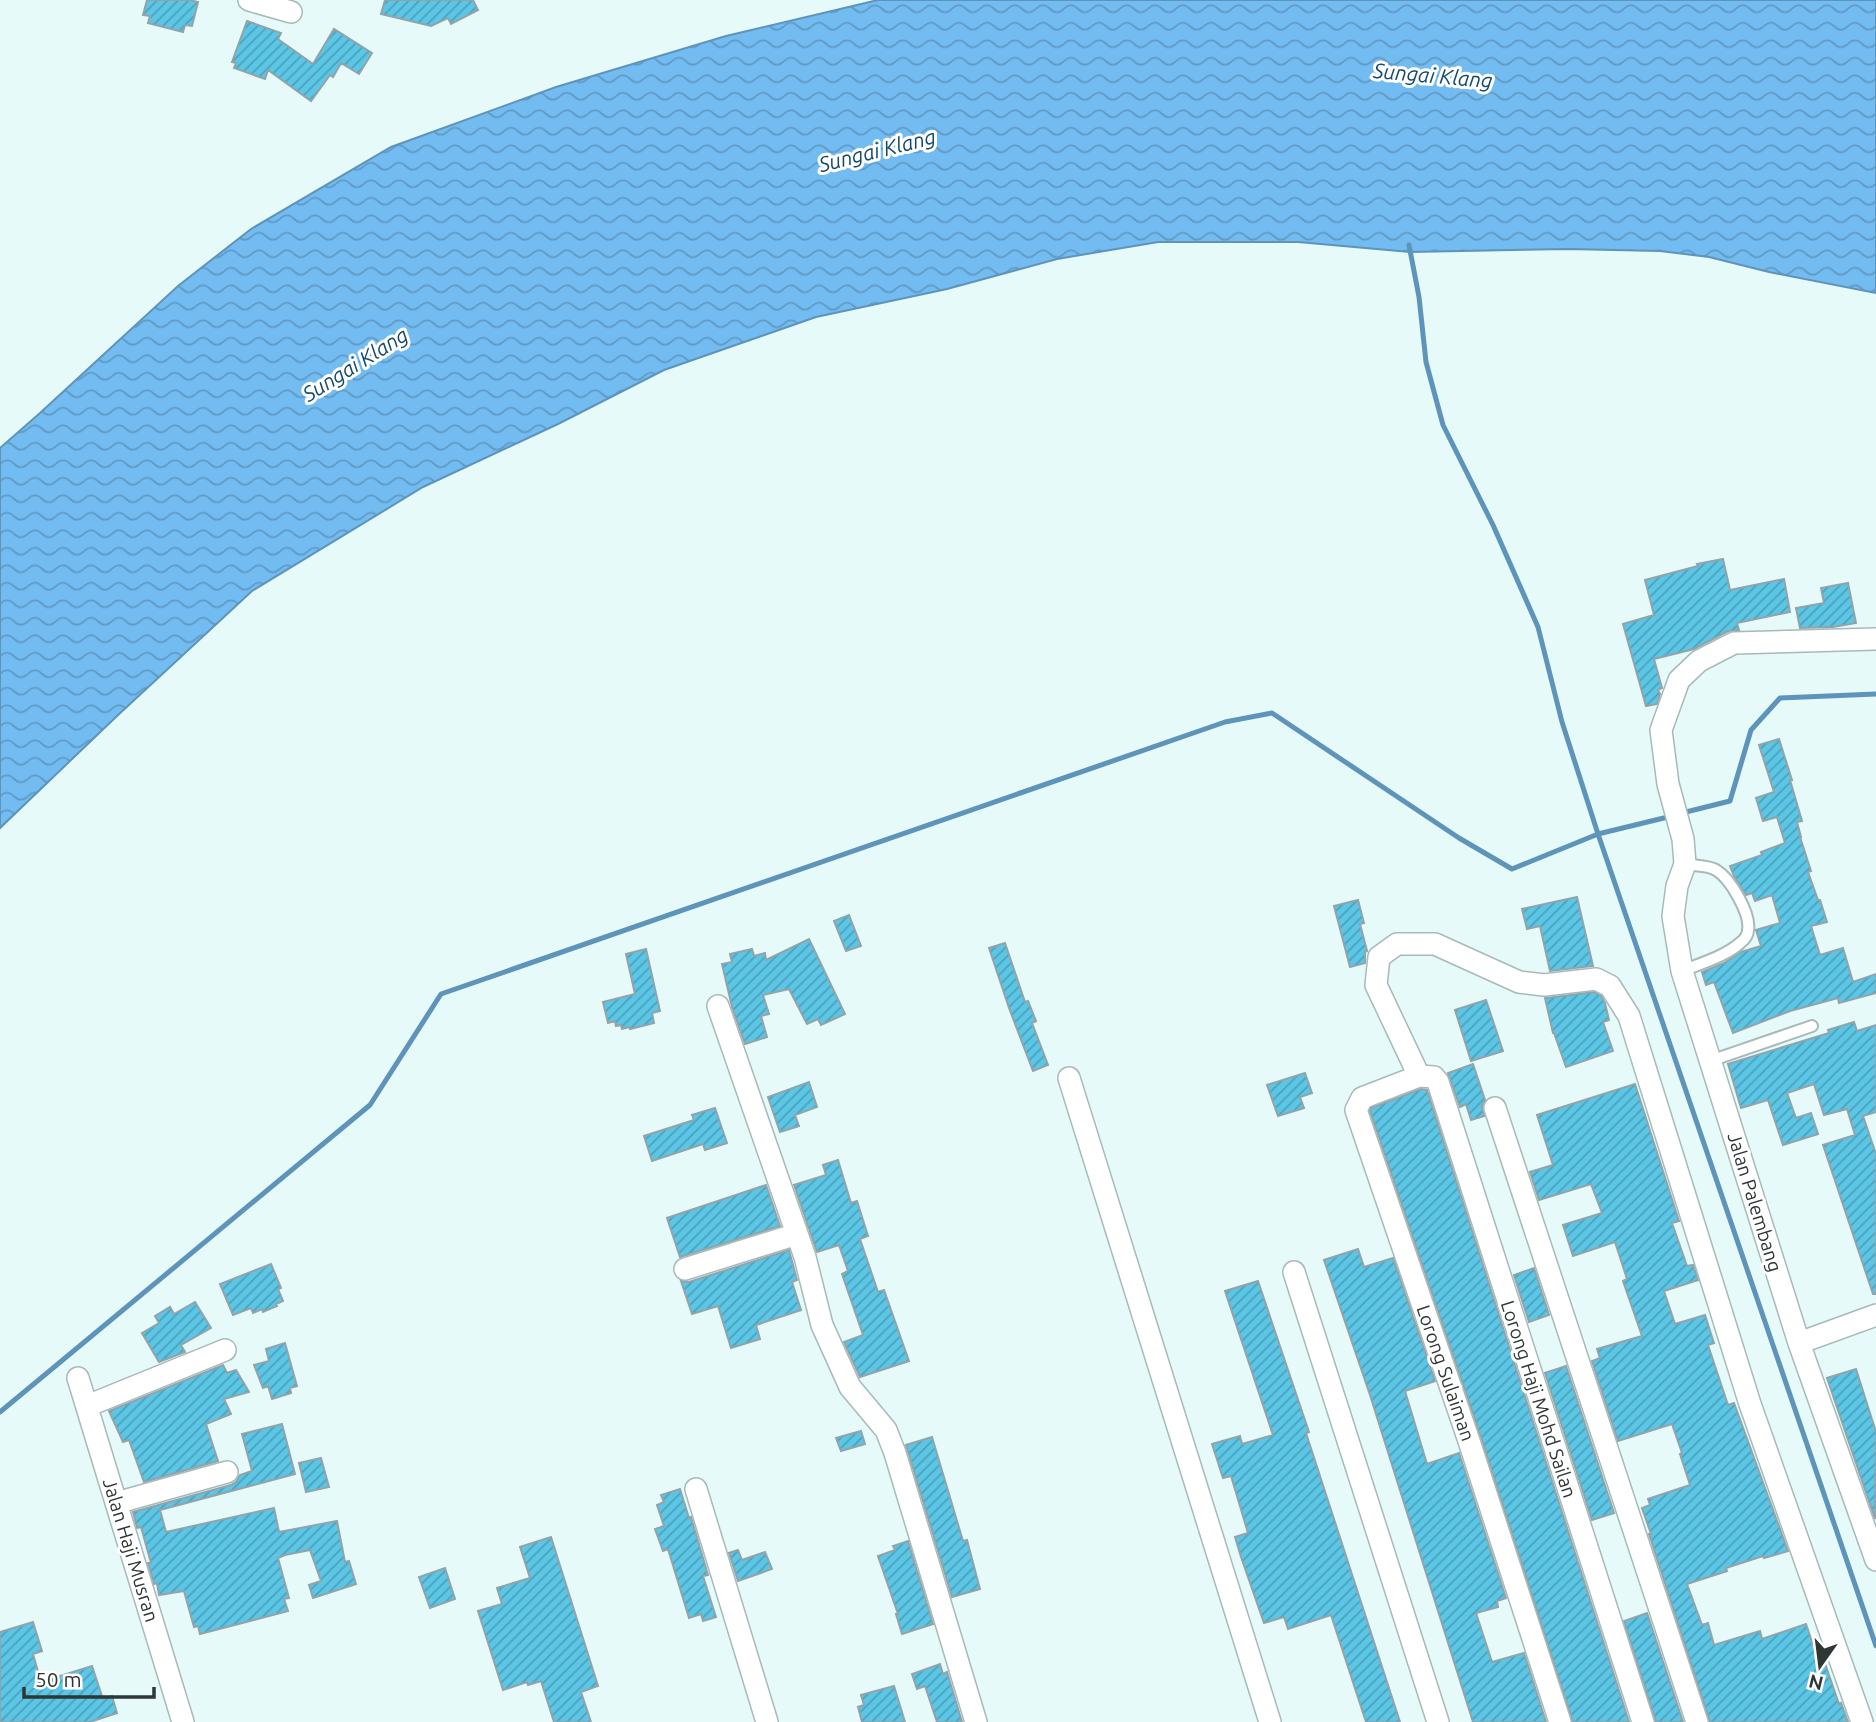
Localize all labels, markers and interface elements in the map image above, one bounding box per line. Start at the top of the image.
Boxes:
water label: Sungai Klang [1371,58,1494,92]
water label: Sungai Klang [815,124,938,176]
water label: Sungai Klang [297,322,412,406]
street label: Jalan Palembang [1723,1130,1787,1274]
street label: Lorong Haji Mohd Sailan [1497,1298,1581,1500]
street label: Lorong Sulaiman [1412,1302,1480,1444]
street label: Jalan Haji Musran [99,1475,163,1625]
north arrow [1785,1631,1855,1701]
scale bar [24,1656,154,1700]
text: 50 m [35,1667,82,1691]
text: N [1806,1670,1825,1695]

